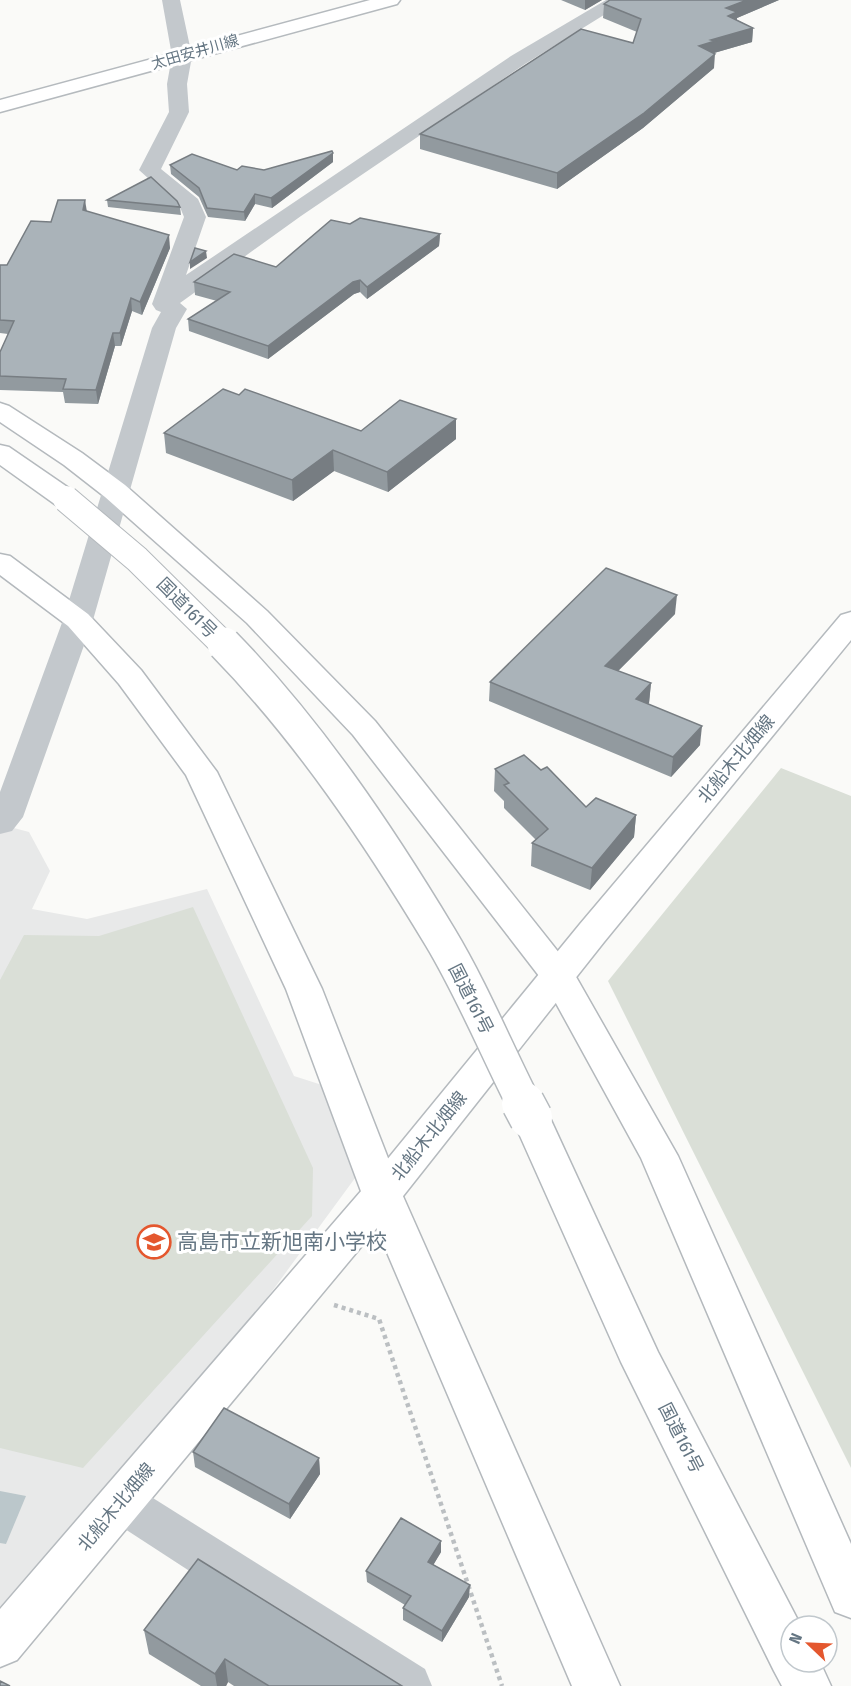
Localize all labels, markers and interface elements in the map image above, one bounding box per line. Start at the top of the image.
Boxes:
street label: 太田安井川線 [149,31,241,73]
street label: 国道161号 [152,573,222,643]
street label: 北船木北畑線 [693,711,779,807]
street label: 国道161号 [444,960,498,1038]
street label: 北船木北畑線 [386,1087,472,1185]
school or university icon: 高島市立新旭南小学校 [136,1224,172,1260]
place label: 高島市立新旭南小学校 [177,1229,387,1255]
street label: 国道161号 [654,1399,708,1477]
street label: 北船木北畑線 [73,1459,159,1555]
north arrow [779,1614,839,1674]
text: N [785,1630,806,1646]

